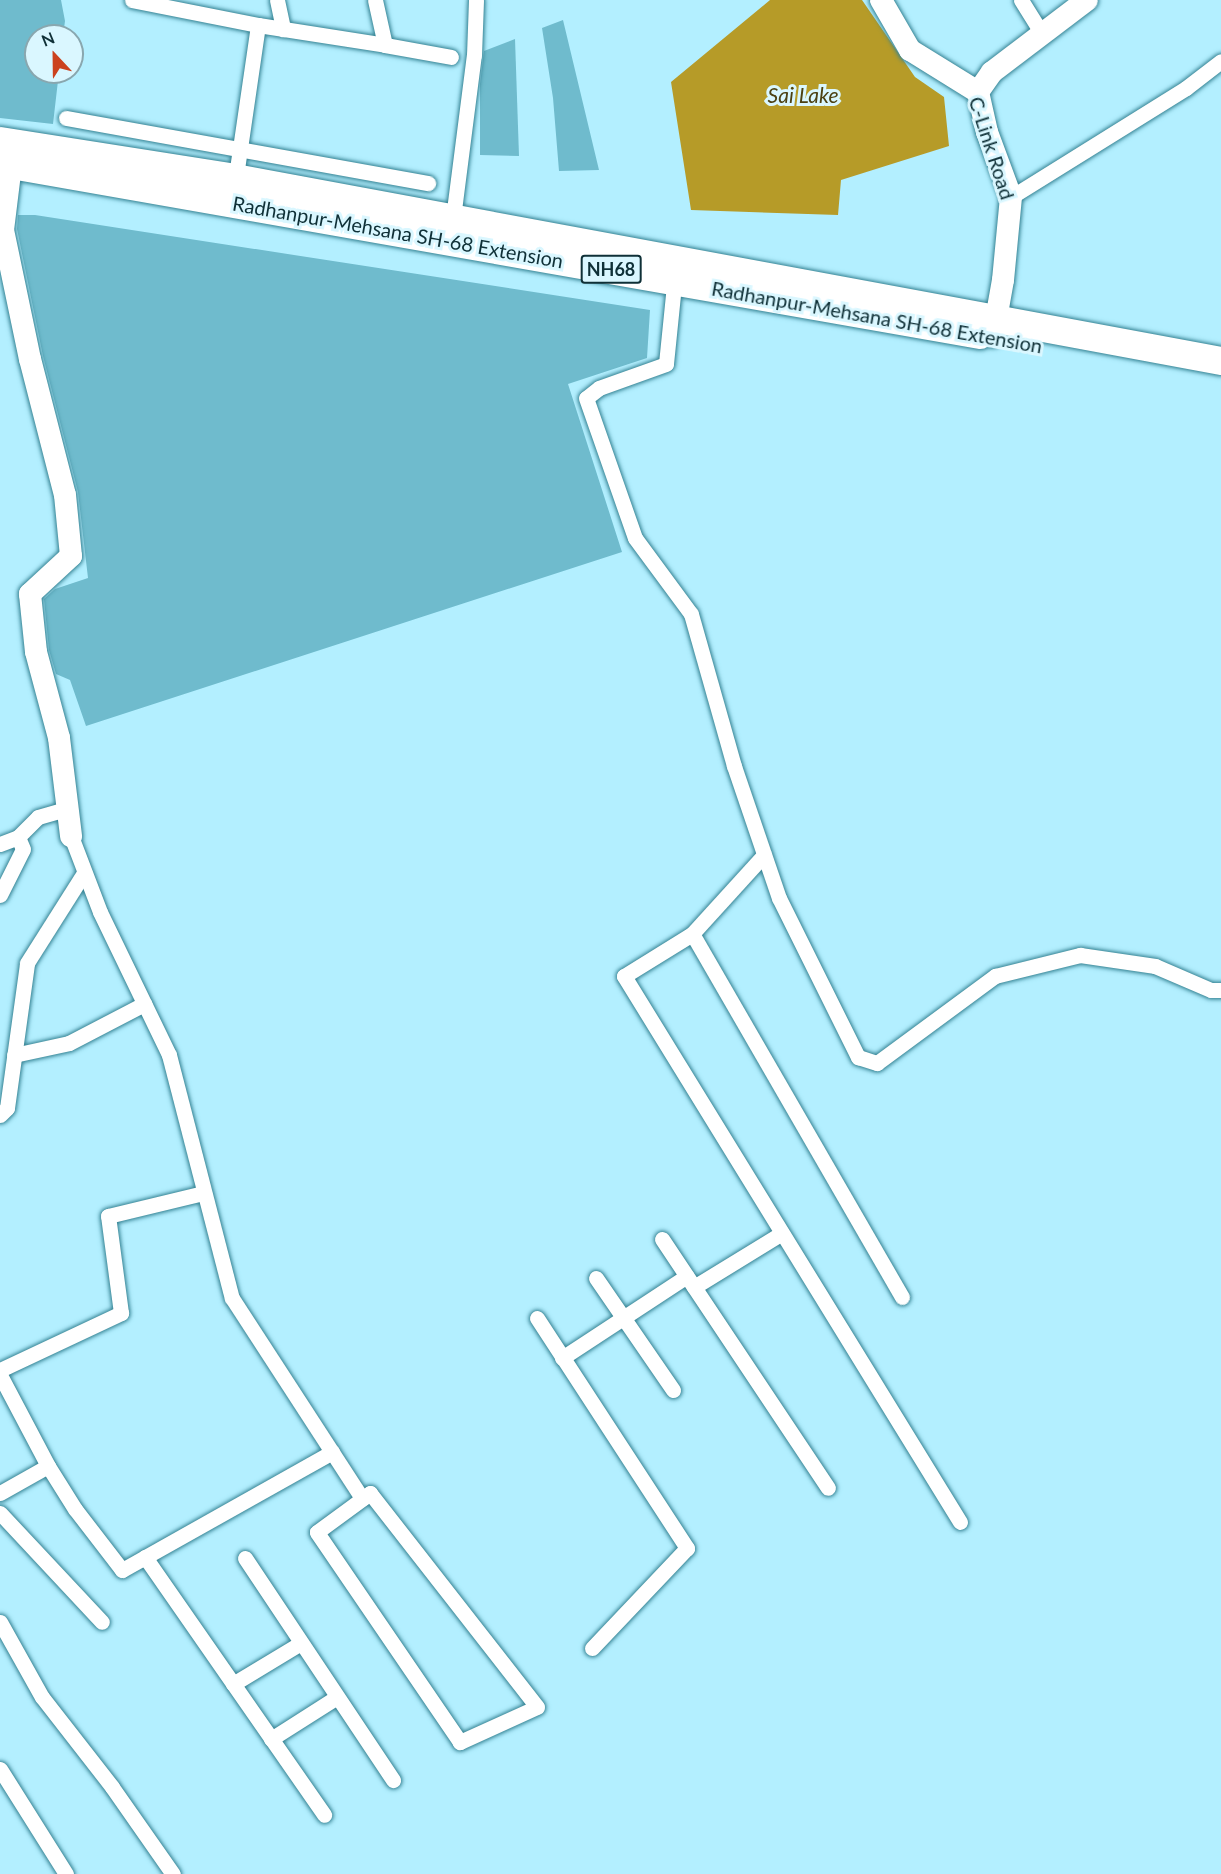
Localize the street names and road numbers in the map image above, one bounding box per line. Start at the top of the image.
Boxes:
street label: C-Link Road [964,94,1020,202]
street label: Radhanpur-Mehsana SH-68 Extension [231,191,565,273]
road number: NH68 [580,254,642,284]
street label: Radhanpur-Mehsana SH-68 Extension [710,276,1044,358]

